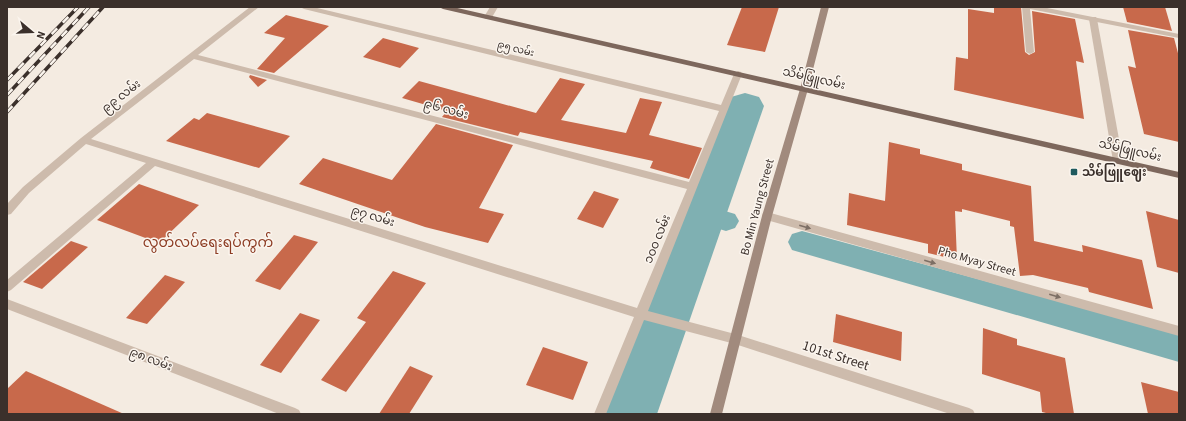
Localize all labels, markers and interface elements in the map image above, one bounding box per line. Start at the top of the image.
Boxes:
north arrow [12,12,52,52]
text: N [33,29,49,41]
street label: ၉၅ လမ်း [496,37,536,61]
street label: သိမ်ဖြူလမ်း [781,62,847,95]
street label: ၉၉ လမ်း [98,75,145,118]
street label: ၉၆ လမ်း [421,94,470,125]
street label: သိမ်ဖြူလမ်း [1097,134,1163,167]
street label: Bo Min Yaung Street [736,157,779,257]
place label: သိမ်ဖြူဈေး [1082,162,1147,182]
marker: သိမ်ဖြူဈေး [1069,167,1079,177]
street label: ၉၇ လမ်း [349,201,397,232]
street label: ၁၀၀ လမ်း [639,212,675,266]
one-way arrow [799,224,811,230]
district label: လွတ်လပ်ရေးရပ်ကွက် [143,232,273,254]
street label: Pho Myay Street [936,242,1018,281]
one-way arrow [924,259,936,265]
one-way arrow [1049,294,1062,300]
street label: 101st Street [800,336,872,376]
street label: ၉၈ လမ်း [127,343,175,376]

